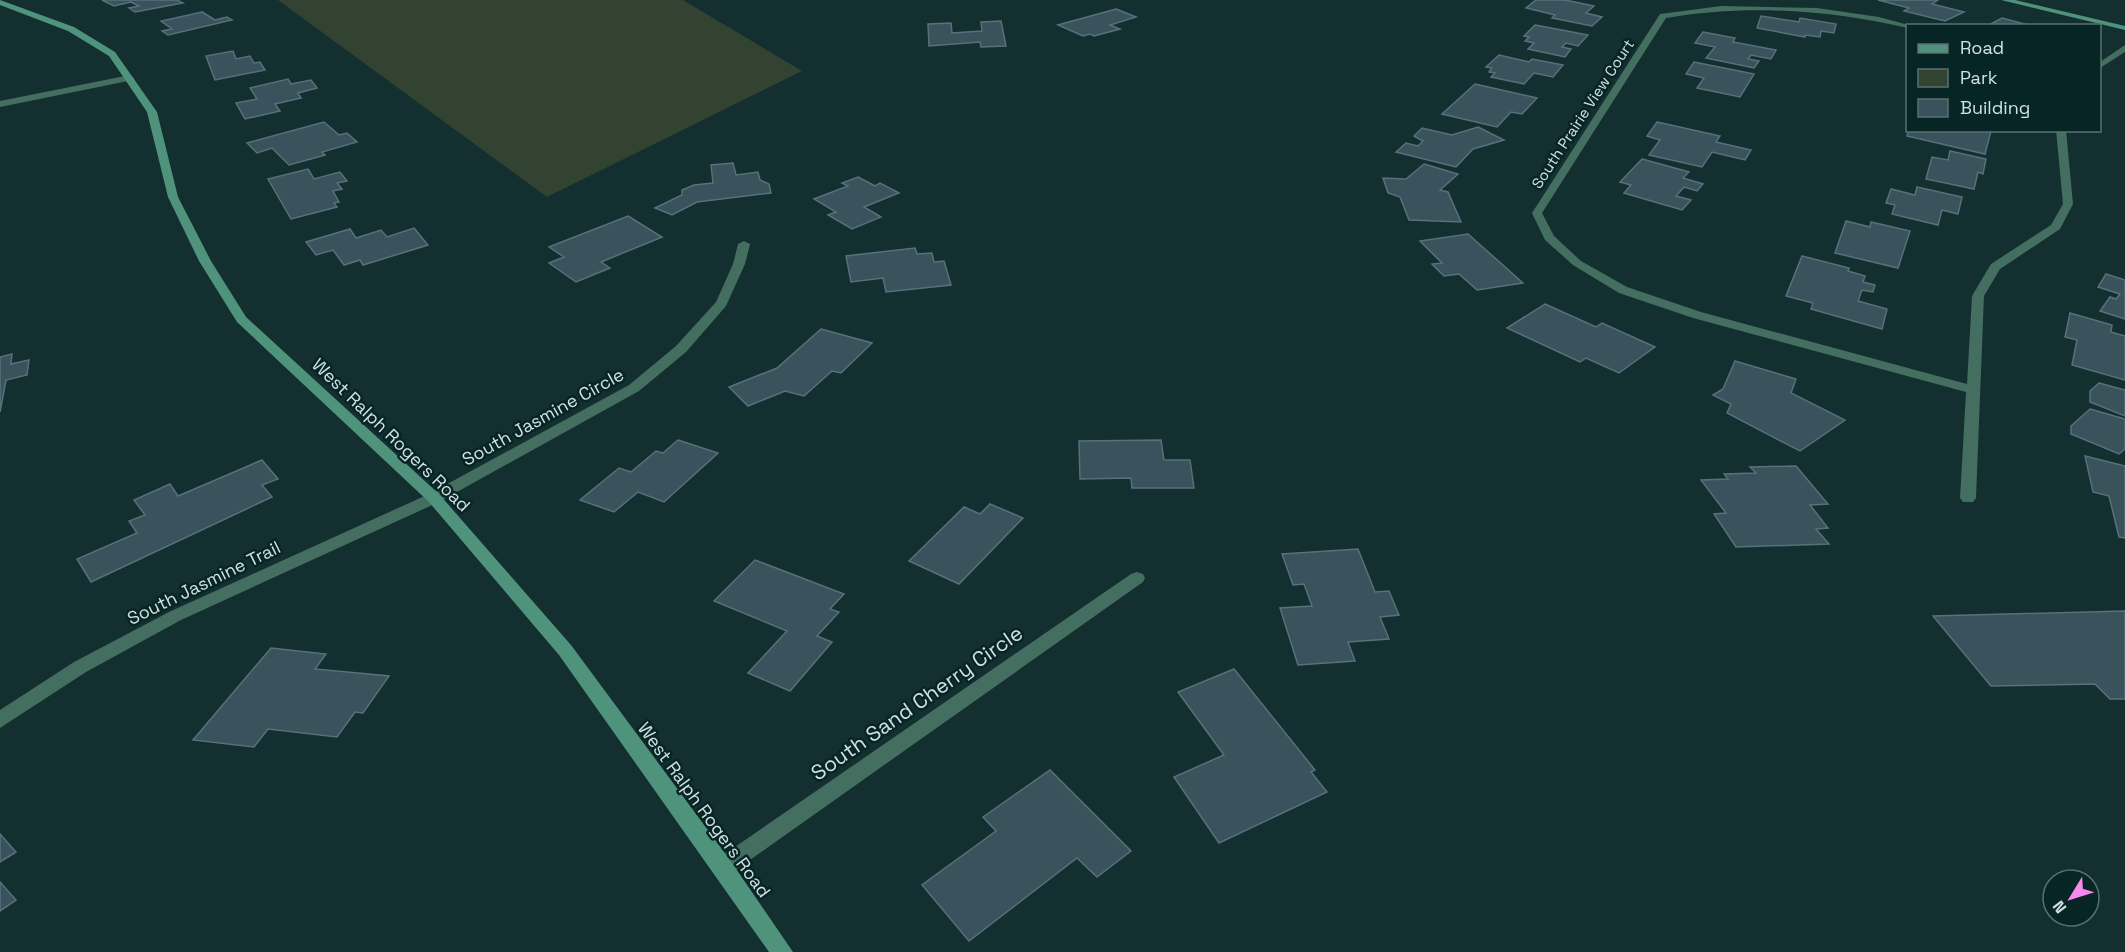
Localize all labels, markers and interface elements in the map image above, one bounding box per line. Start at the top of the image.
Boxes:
legend [1906,24,2101,132]
street label: South Prairie View Court [1527,35,1638,192]
text: Road [1960,36,2004,59]
text: Park [1960,66,1998,89]
text: Building [1960,96,2030,119]
street label: West Ralph Rogers Road [307,353,475,516]
street label: South Jasmine Circle [458,362,628,471]
street label: South Jasmine Trail [123,535,284,630]
street label: South Sand Cherry Circle [806,619,1028,786]
street label: West Ralph Rogers Road [633,717,776,902]
north arrow [2041,868,2101,928]
text: N [2048,896,2071,918]

